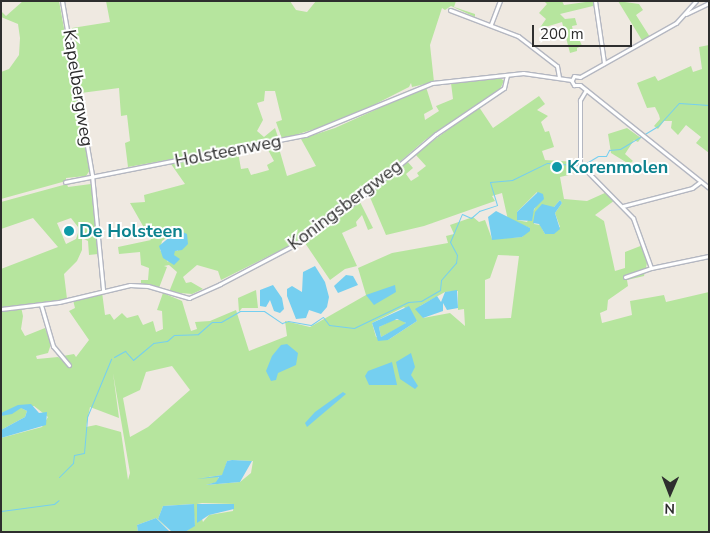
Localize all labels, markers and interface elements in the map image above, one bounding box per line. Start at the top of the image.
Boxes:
scale bar [535,15,635,47]
text: 200 m [540,24,584,44]
street label: Kapelbergweg [58,28,98,148]
street label: Holsteenweg [173,130,283,172]
street label: Koningsbergweg [284,155,406,255]
place label: Korenmolen [567,156,668,178]
marker: Korenmolen [551,161,563,173]
place label: De Holsteen [79,220,183,242]
marker: De Holsteen [63,225,75,237]
north arrow [645,468,695,518]
text: N [664,499,675,518]

